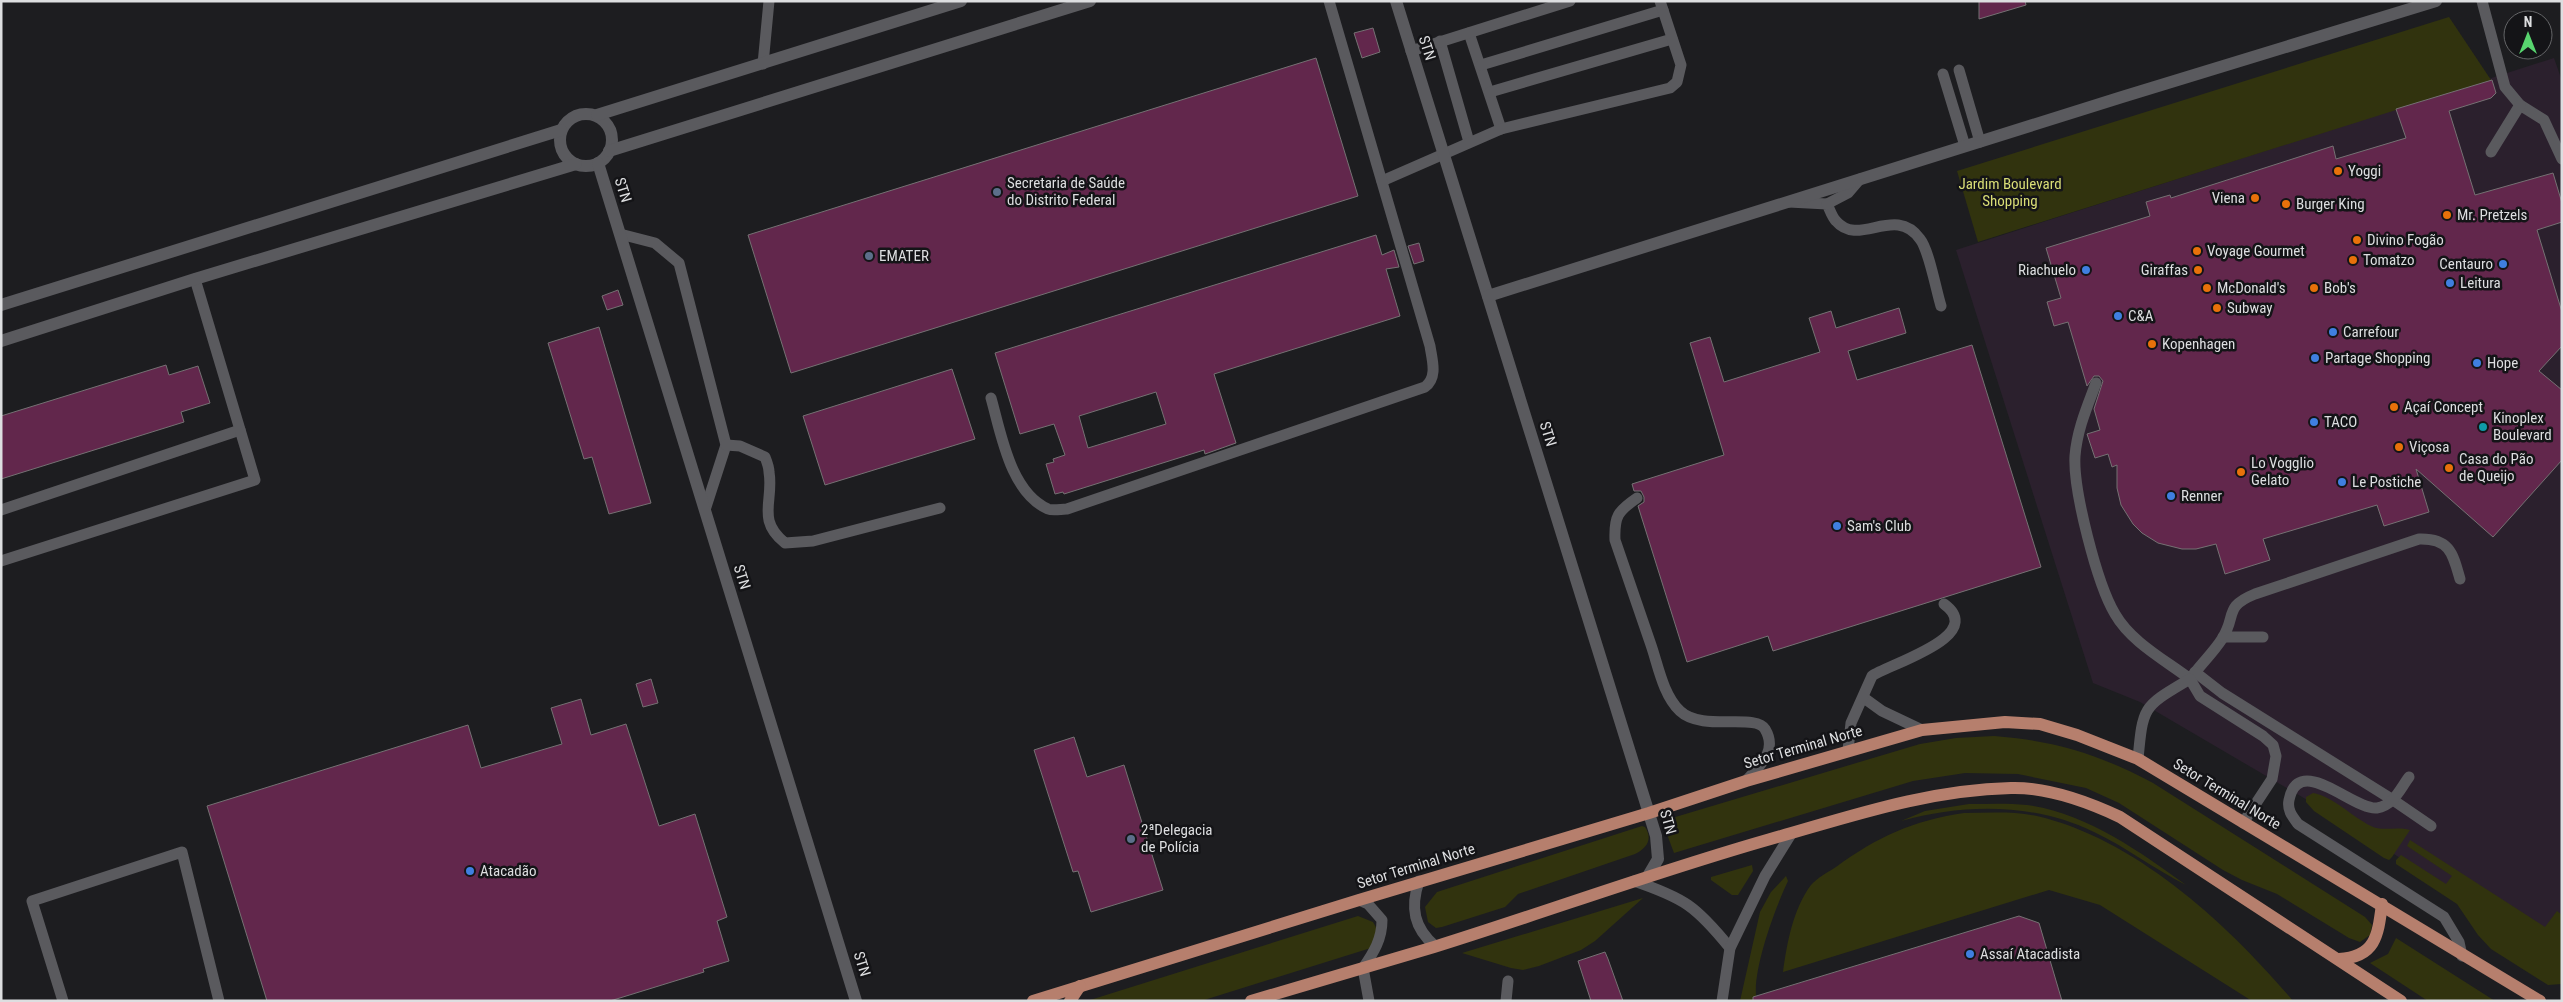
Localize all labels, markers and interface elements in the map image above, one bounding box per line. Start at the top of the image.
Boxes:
north arrow [2503,10,2553,60]
text: N [2524,14,2532,30]
street label: STN [1415,33,1439,63]
place label: Yoggi [2348,162,2381,180]
marker: Yoggi [2332,165,2344,177]
place label: Secretaria de Saúde do Distrito Federal [1007,174,1125,209]
street label: STN [611,175,635,205]
park label: Jardim Boulevard Shopping [1958,175,2062,210]
marker: Secretaria de Saúde do Distrito Federal [991,186,1003,198]
place label: Viena [2212,189,2245,207]
marker: Viena [2249,192,2261,204]
place label: Burger King [2296,195,2365,213]
marker: Burger King [2280,198,2292,210]
place label: Mr. Pretzels [2457,206,2528,224]
marker: Mr. Pretzels [2441,209,2453,221]
place label: Divino Fogão [2367,231,2444,249]
marker: Divino Fogão [2351,234,2363,246]
place label: Voyage Gourmet [2207,242,2305,260]
marker: Voyage Gourmet [2191,245,2203,257]
place label: EMATER [879,247,929,265]
marker: EMATER [863,250,875,262]
place label: Tomatzo [2363,251,2415,269]
marker: Tomatzo [2347,254,2359,266]
place label: Centauro [2439,255,2493,273]
marker: Centauro [2497,258,2509,270]
place label: Riachuelo [2018,261,2076,279]
place label: Giraffas [2141,261,2188,279]
marker: Riachuelo [2080,264,2092,276]
marker: Giraffas [2192,264,2204,276]
place label: Leitura [2460,274,2501,292]
marker: Leitura [2444,277,2456,289]
place label: McDonald's [2217,279,2286,297]
place label: Bob's [2324,279,2356,297]
marker: McDonald's [2201,282,2213,294]
marker: Bob's [2308,282,2320,294]
place label: Subway [2227,299,2273,317]
marker: Subway [2211,302,2223,314]
place label: C&A [2128,307,2154,325]
marker: C&A [2112,310,2124,322]
place label: Carrefour [2343,323,2399,341]
marker: Carrefour [2327,326,2339,338]
place label: Kopenhagen [2162,335,2235,353]
marker: Kopenhagen [2146,338,2158,350]
place label: Partage Shopping [2325,349,2430,367]
marker: Partage Shopping [2309,352,2321,364]
place label: Hope [2487,354,2518,372]
marker: Hope [2471,357,2483,369]
place label: Açaí Concept [2404,398,2483,416]
marker: Açaí Concept [2388,401,2400,413]
place label: Kinoplex Boulevard [2493,409,2552,444]
place label: TACO [2324,413,2357,431]
marker: TACO [2308,416,2320,428]
street label: STN [1536,419,1560,449]
marker: Kinoplex Boulevard [2477,421,2489,433]
place label: Viçosa [2409,438,2449,456]
marker: Viçosa [2393,441,2405,453]
place label: Casa do Pão de Queijo [2459,450,2534,485]
place label: Lo Vogglio Gelato [2251,454,2314,489]
marker: Casa do Pão de Queijo [2443,462,2455,474]
marker: Lo Vogglio Gelato [2235,466,2247,478]
place label: Le Postiche [2352,473,2421,491]
marker: Le Postiche [2336,476,2348,488]
place label: Renner [2181,487,2223,505]
marker: Renner [2165,490,2177,502]
place label: Sam's Club [1847,517,1911,535]
marker: Sam's Club [1831,520,1843,532]
street label: STN [730,562,754,592]
street label: Setor Terminal Norte [1742,721,1864,773]
street label: Setor Terminal Norte [2170,755,2284,833]
street label: STN [1656,808,1680,836]
place label: 2ªDelegacia de Polícia [1141,821,1213,856]
marker: 2ªDelegacia de Polícia [1125,833,1137,845]
street label: Setor Terminal Norte [1355,840,1477,892]
place label: Atacadão [480,862,536,880]
marker: Atacadão [464,865,476,877]
place label: Assaí Atacadista [1980,945,2080,963]
marker: Assaí Atacadista [1964,948,1976,960]
street label: STN [850,949,874,979]

